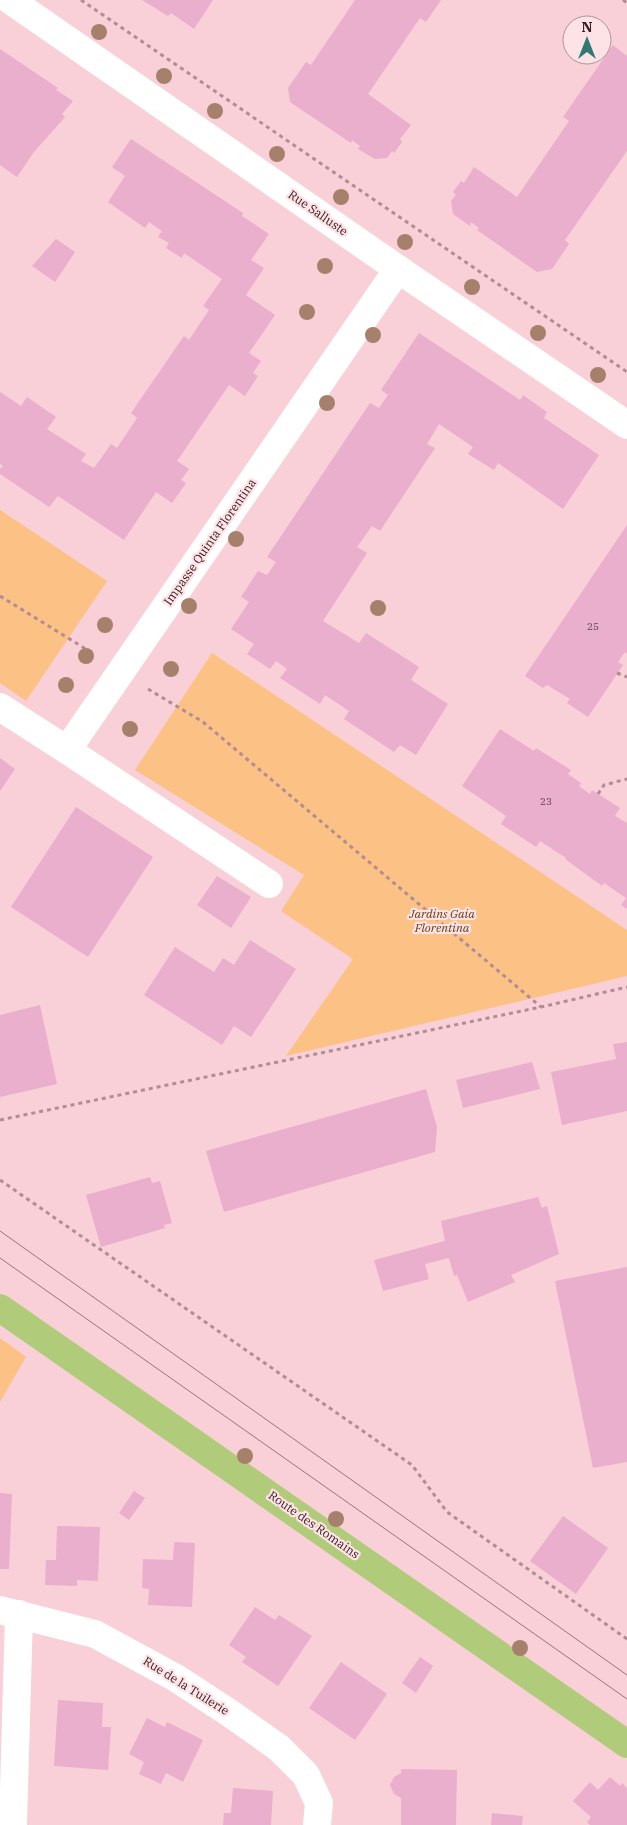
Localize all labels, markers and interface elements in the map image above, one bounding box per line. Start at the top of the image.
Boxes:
north arrow [562,15,612,65]
text: N [581,18,593,36]
street label: Rue Salluste [286,187,351,239]
street label: Impasse Quinta Florentina [160,475,259,608]
house number: 25 [587,620,599,633]
house number: 23 [540,795,552,808]
park label: Jardins Gaia Florentina [408,906,475,935]
street label: Route des Romains [266,1488,363,1562]
street label: Rue de la Tuilerie [141,1653,232,1718]

